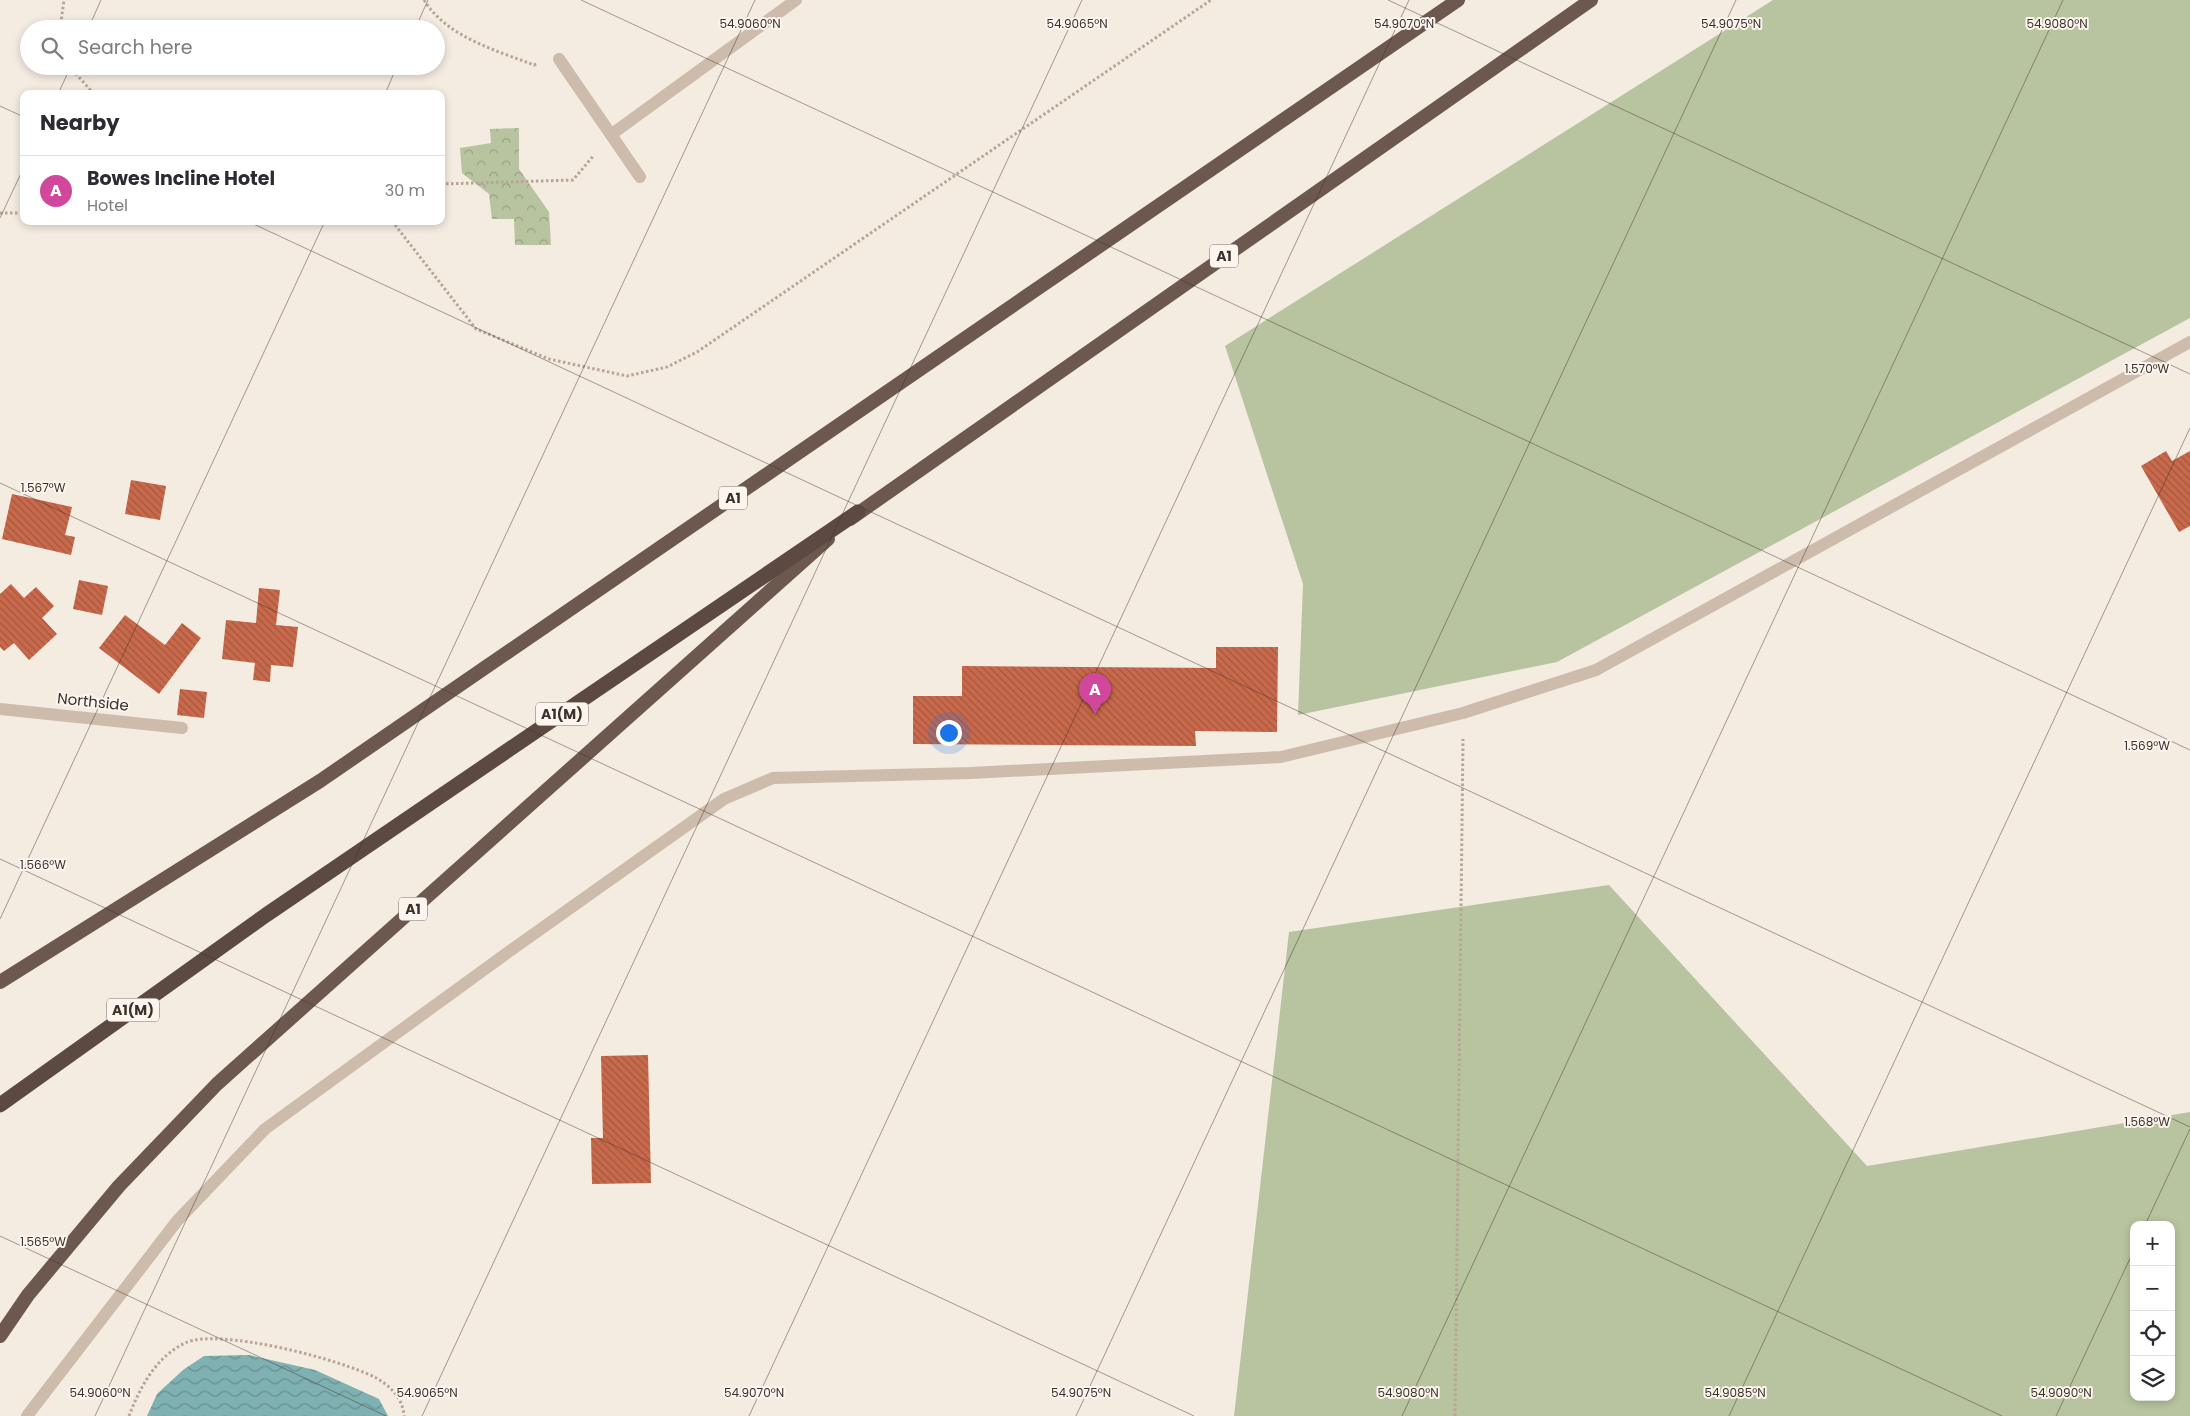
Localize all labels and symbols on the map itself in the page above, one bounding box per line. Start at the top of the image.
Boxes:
text: 54.9060°N [719,15,781,32]
text: 54.9065°N [1046,15,1108,32]
text: 54.9070°N [1374,15,1434,32]
text: 54.9075°N [1701,15,1761,32]
text: 54.9080°N [2026,15,2088,32]
road number: A1 [1210,245,1238,268]
text: 1.570°W [2125,360,2170,377]
text: 1.567°W [21,479,66,496]
road number: A1 [719,486,747,509]
pin: A [1079,673,1111,714]
street label: Northside [56,687,130,716]
road number: A1(M) [536,702,588,726]
your location [936,720,962,746]
text: 1.569°W [2124,737,2170,754]
text: 1.566°W [20,856,66,873]
road number: A1 [399,898,427,921]
road number: A1(M) [107,998,159,1022]
text: 1.568°W [2124,1113,2170,1130]
text: 1.565°W [20,1233,66,1250]
text: 54.9060°N [69,1384,131,1401]
text: 54.9065°N [396,1384,458,1401]
text: 54.9070°N [724,1384,784,1401]
text: 54.9075°N [1051,1384,1111,1401]
text: 54.9080°N [1377,1384,1439,1401]
text: 54.9085°N [1704,1384,1766,1401]
text: 54.9090°N [2030,1384,2092,1401]

